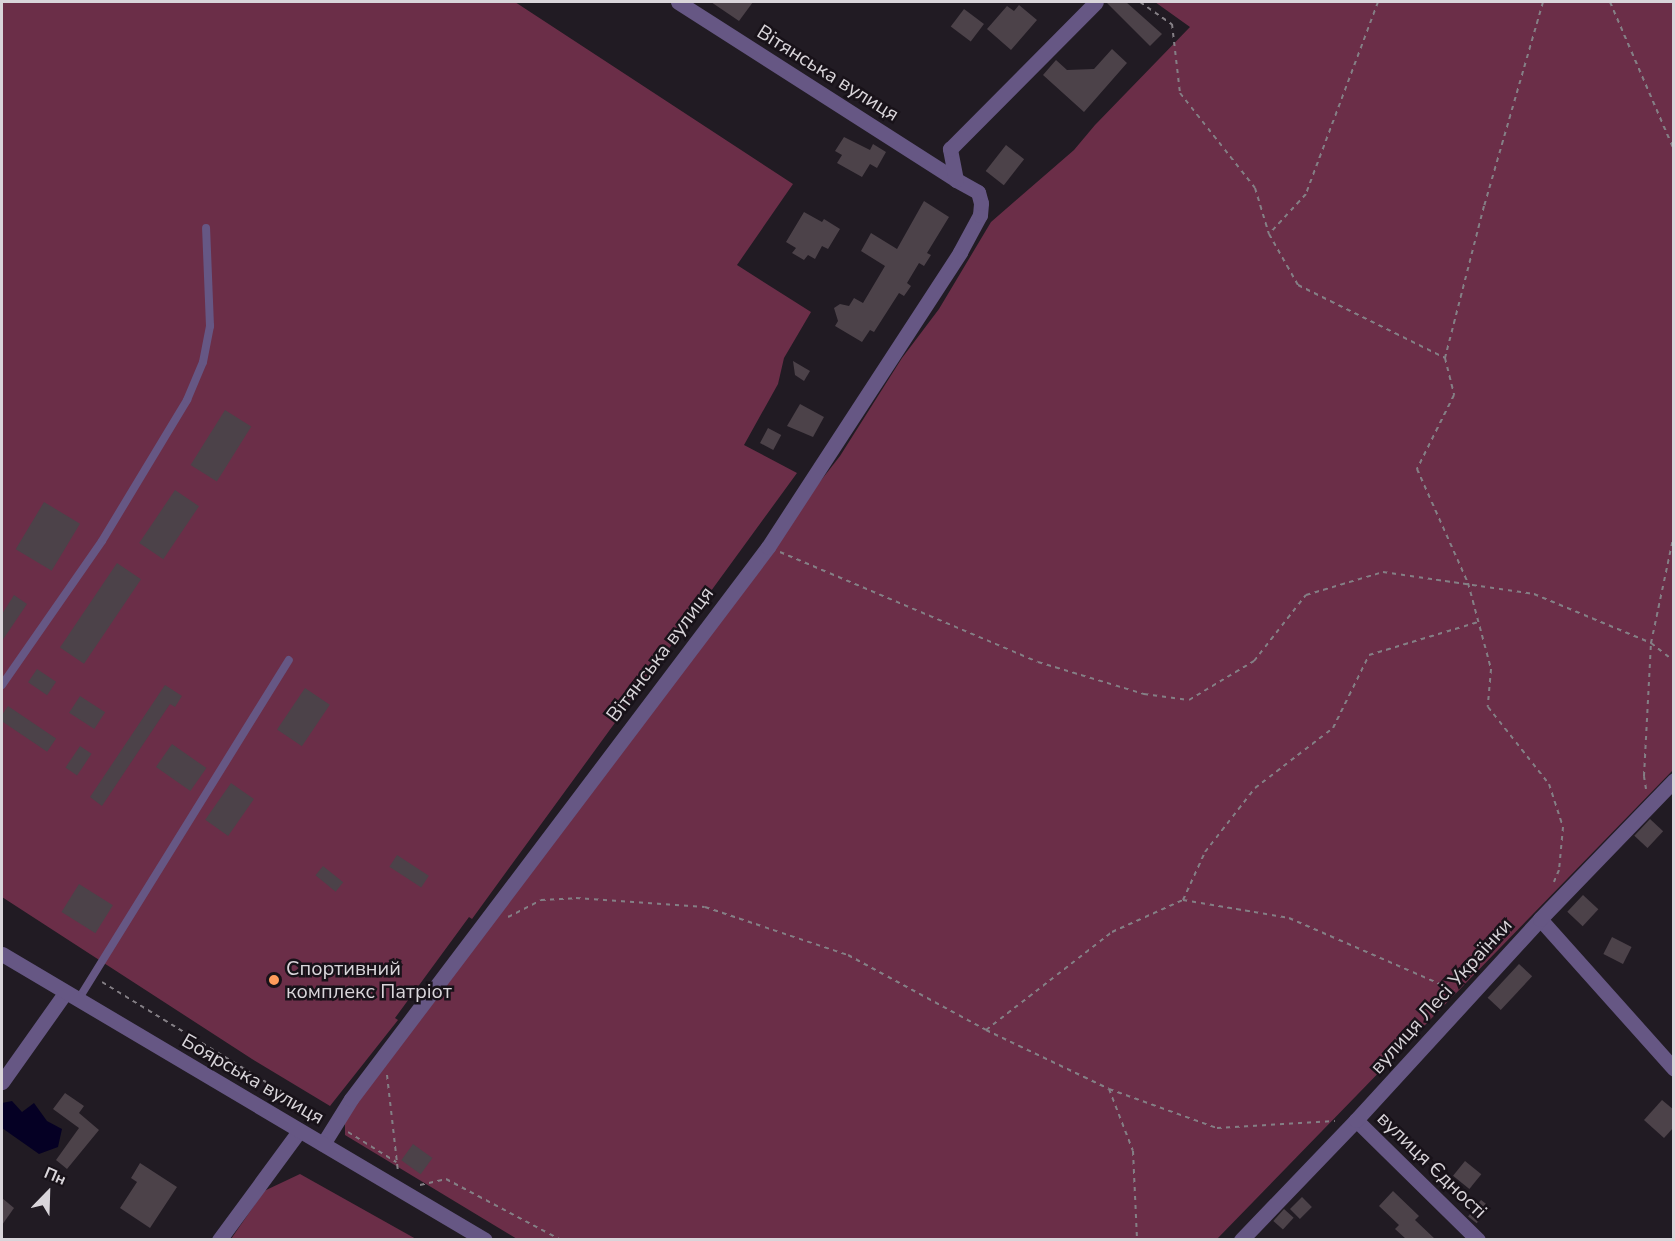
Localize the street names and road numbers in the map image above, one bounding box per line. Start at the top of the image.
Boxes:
street label: Вітянська вулиця [752,20,904,126]
street label: Вітянська вулиця [601,582,719,726]
street label: вулиця Лесі Українки [1365,913,1517,1079]
street label: Боярська вулиця [177,1028,329,1130]
street label: вулиця Єдності [1372,1107,1492,1223]

